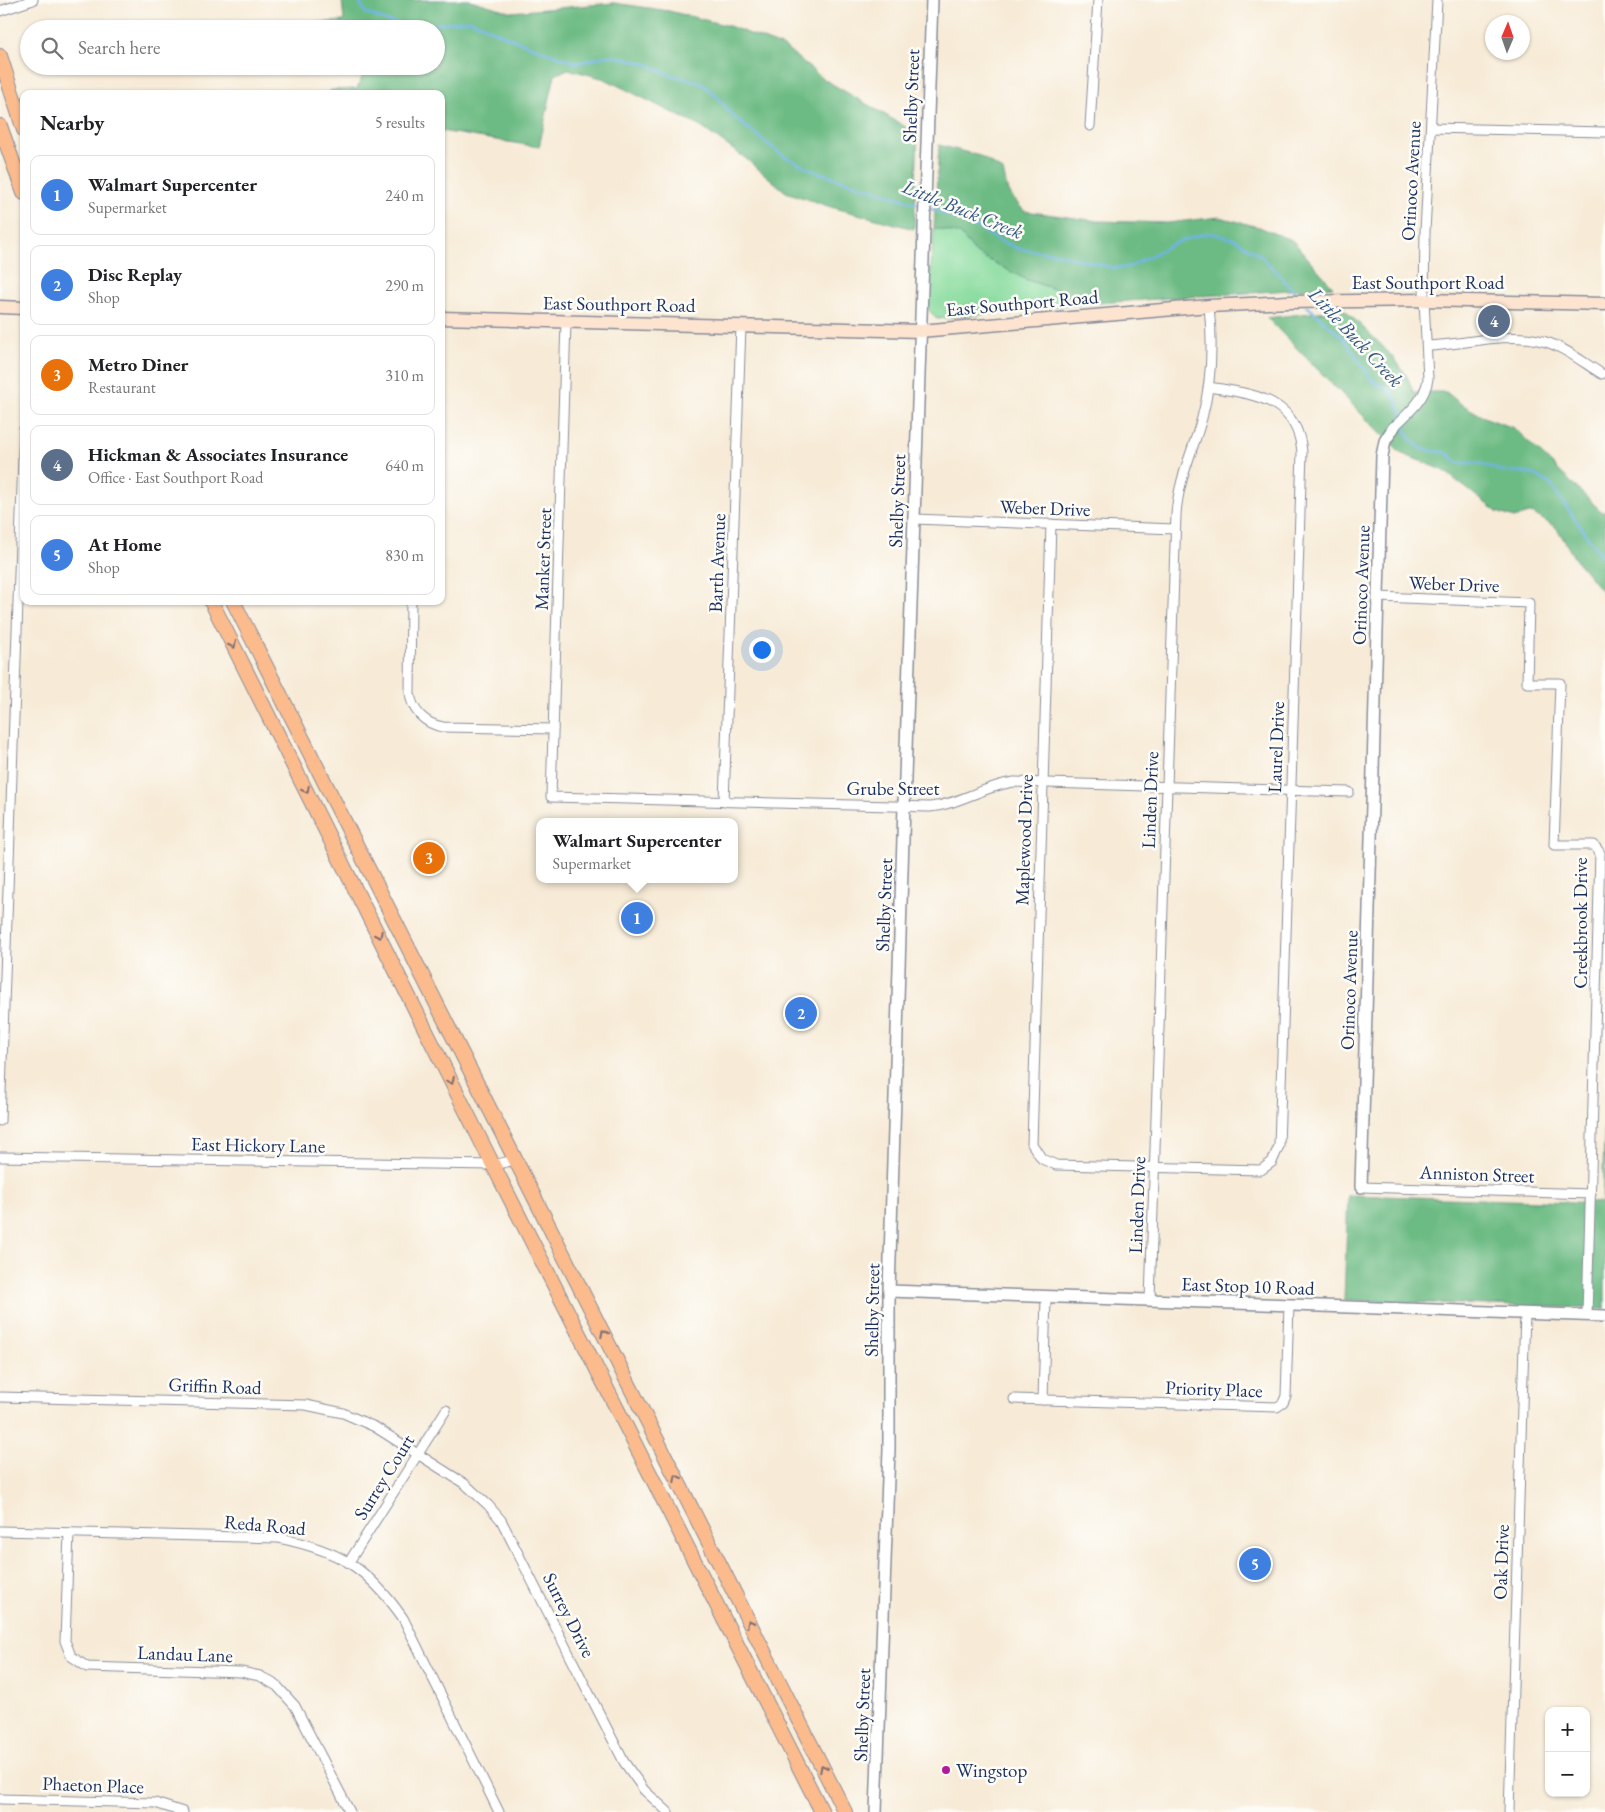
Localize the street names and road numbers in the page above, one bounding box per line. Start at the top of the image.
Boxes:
street label: Shelby Street [897,49,925,143]
street label: Orinoco Avenue [1395,120,1427,242]
street label: East Southport Road [1352,270,1505,295]
street label: East Southport Road [945,284,1100,322]
street label: East Southport Road [542,290,696,318]
street label: Shelby Street [883,454,911,548]
street label: Weber Drive [999,494,1091,522]
street label: Manker Street [529,507,557,611]
street label: Barth Avenue [703,513,731,613]
street label: Orinoco Avenue [1346,525,1376,645]
street label: Weber Drive [1408,570,1500,598]
street label: Laurel Drive [1262,701,1290,793]
street label: Linden Drive [1136,751,1164,849]
street label: Maplewood Drive [1009,774,1039,906]
street label: Grube Street [847,776,940,801]
street label: Creekbrook Drive [1568,857,1593,989]
street label: Shelby Street [870,858,898,952]
street label: Orinoco Avenue [1334,930,1364,1050]
street label: East Hickory Lane [191,1131,325,1159]
street label: Linden Drive [1123,1156,1151,1254]
street label: Anniston Street [1418,1159,1535,1188]
street label: Shelby Street [859,1263,885,1357]
street label: East Stop 10 Road [1181,1271,1315,1301]
street label: Griffin Road [168,1372,262,1400]
street label: Priority Place [1165,1375,1263,1403]
street label: Surrey Court [348,1430,420,1524]
street label: Reda Road [223,1509,307,1541]
street label: Oak Drive [1487,1524,1515,1600]
street label: Surrey Drive [537,1568,601,1662]
street label: Landau Lane [137,1640,233,1668]
street label: Shelby Street [848,1668,876,1762]
street label: Phaeton Place [42,1771,144,1799]

